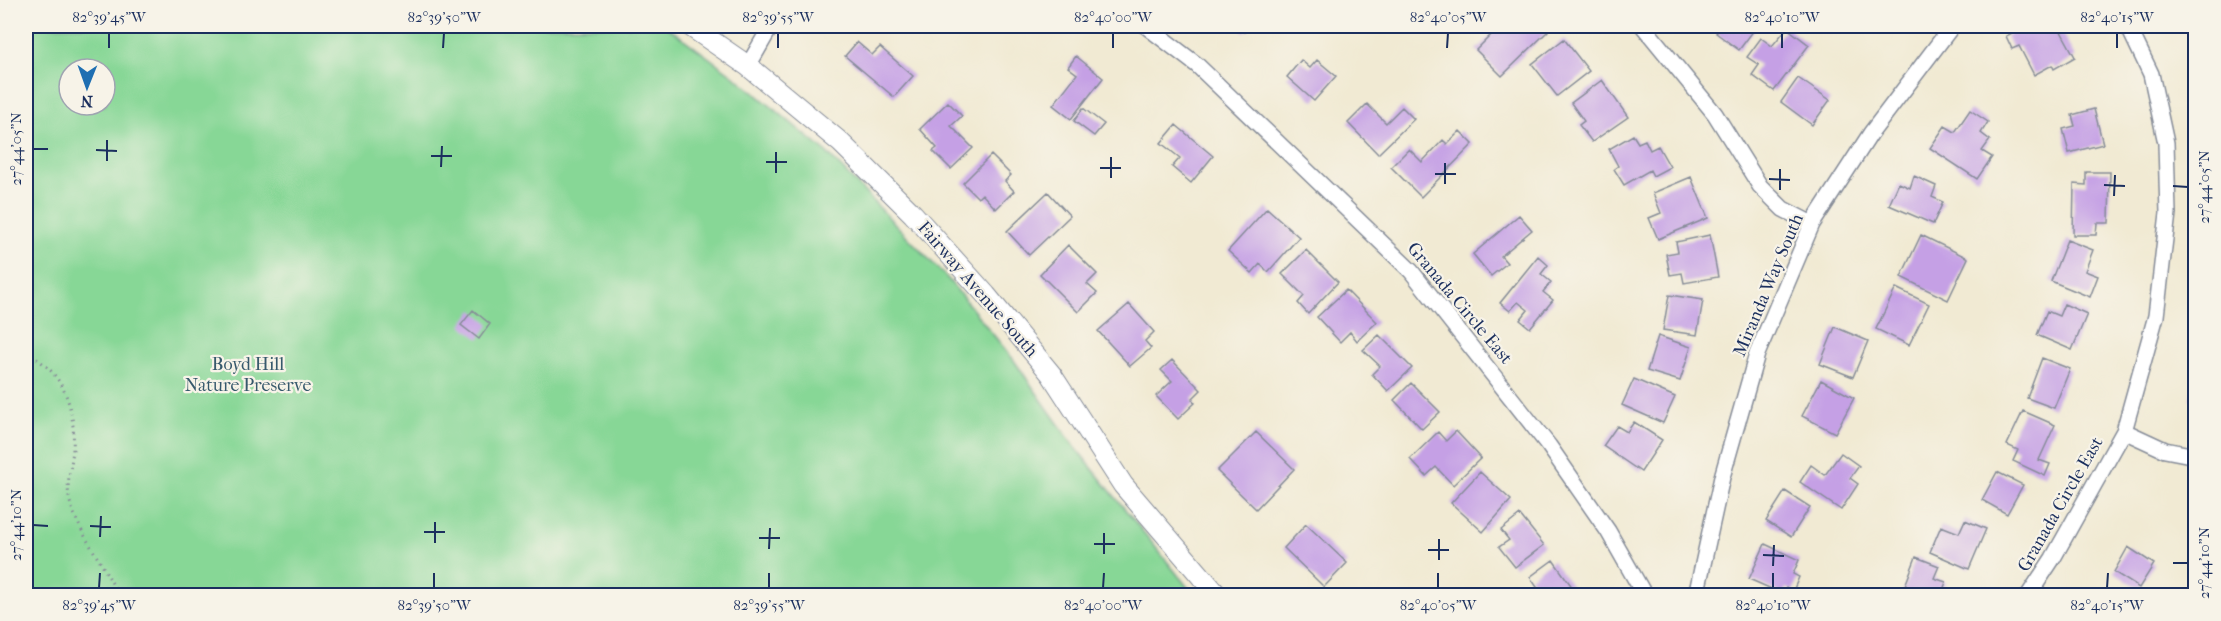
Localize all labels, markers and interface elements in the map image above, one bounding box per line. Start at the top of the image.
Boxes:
text: 82°39'45"W [72,8,147,26]
text: 82°39'50"W [407,8,482,26]
text: 82°39'55"W [742,8,815,26]
text: 82°40'00"W [1074,8,1153,26]
text: 82°40'05"W [1410,8,1487,26]
text: 82°40'10"W [1744,8,1821,26]
text: 82°40'15"W [2080,8,2155,26]
north arrow [57,57,117,117]
text: N [80,92,93,111]
text: 27°44'05"N [7,112,25,186]
text: 27°44'05"N [2195,150,2213,224]
street label: Miranda Way South [1729,211,1808,360]
street label: Fairway Avenue South [913,217,1042,361]
street label: Granada Circle East [1403,238,1517,369]
park label: Boyd Hill Nature Preserve [185,354,311,396]
street label: Granada Circle East [2013,433,2108,575]
text: 27°44'10"N [7,488,25,561]
text: 27°44'10"N [2195,526,2213,599]
text: 82°39'45"W [62,596,137,614]
text: 82°39'50"W [397,596,472,614]
text: 82°39'55"W [733,596,806,614]
text: 82°40'00"W [1064,596,1143,614]
text: 82°40'05"W [1400,596,1477,614]
text: 82°40'10"W [1735,596,1812,614]
text: 82°40'15"W [2070,596,2145,614]

